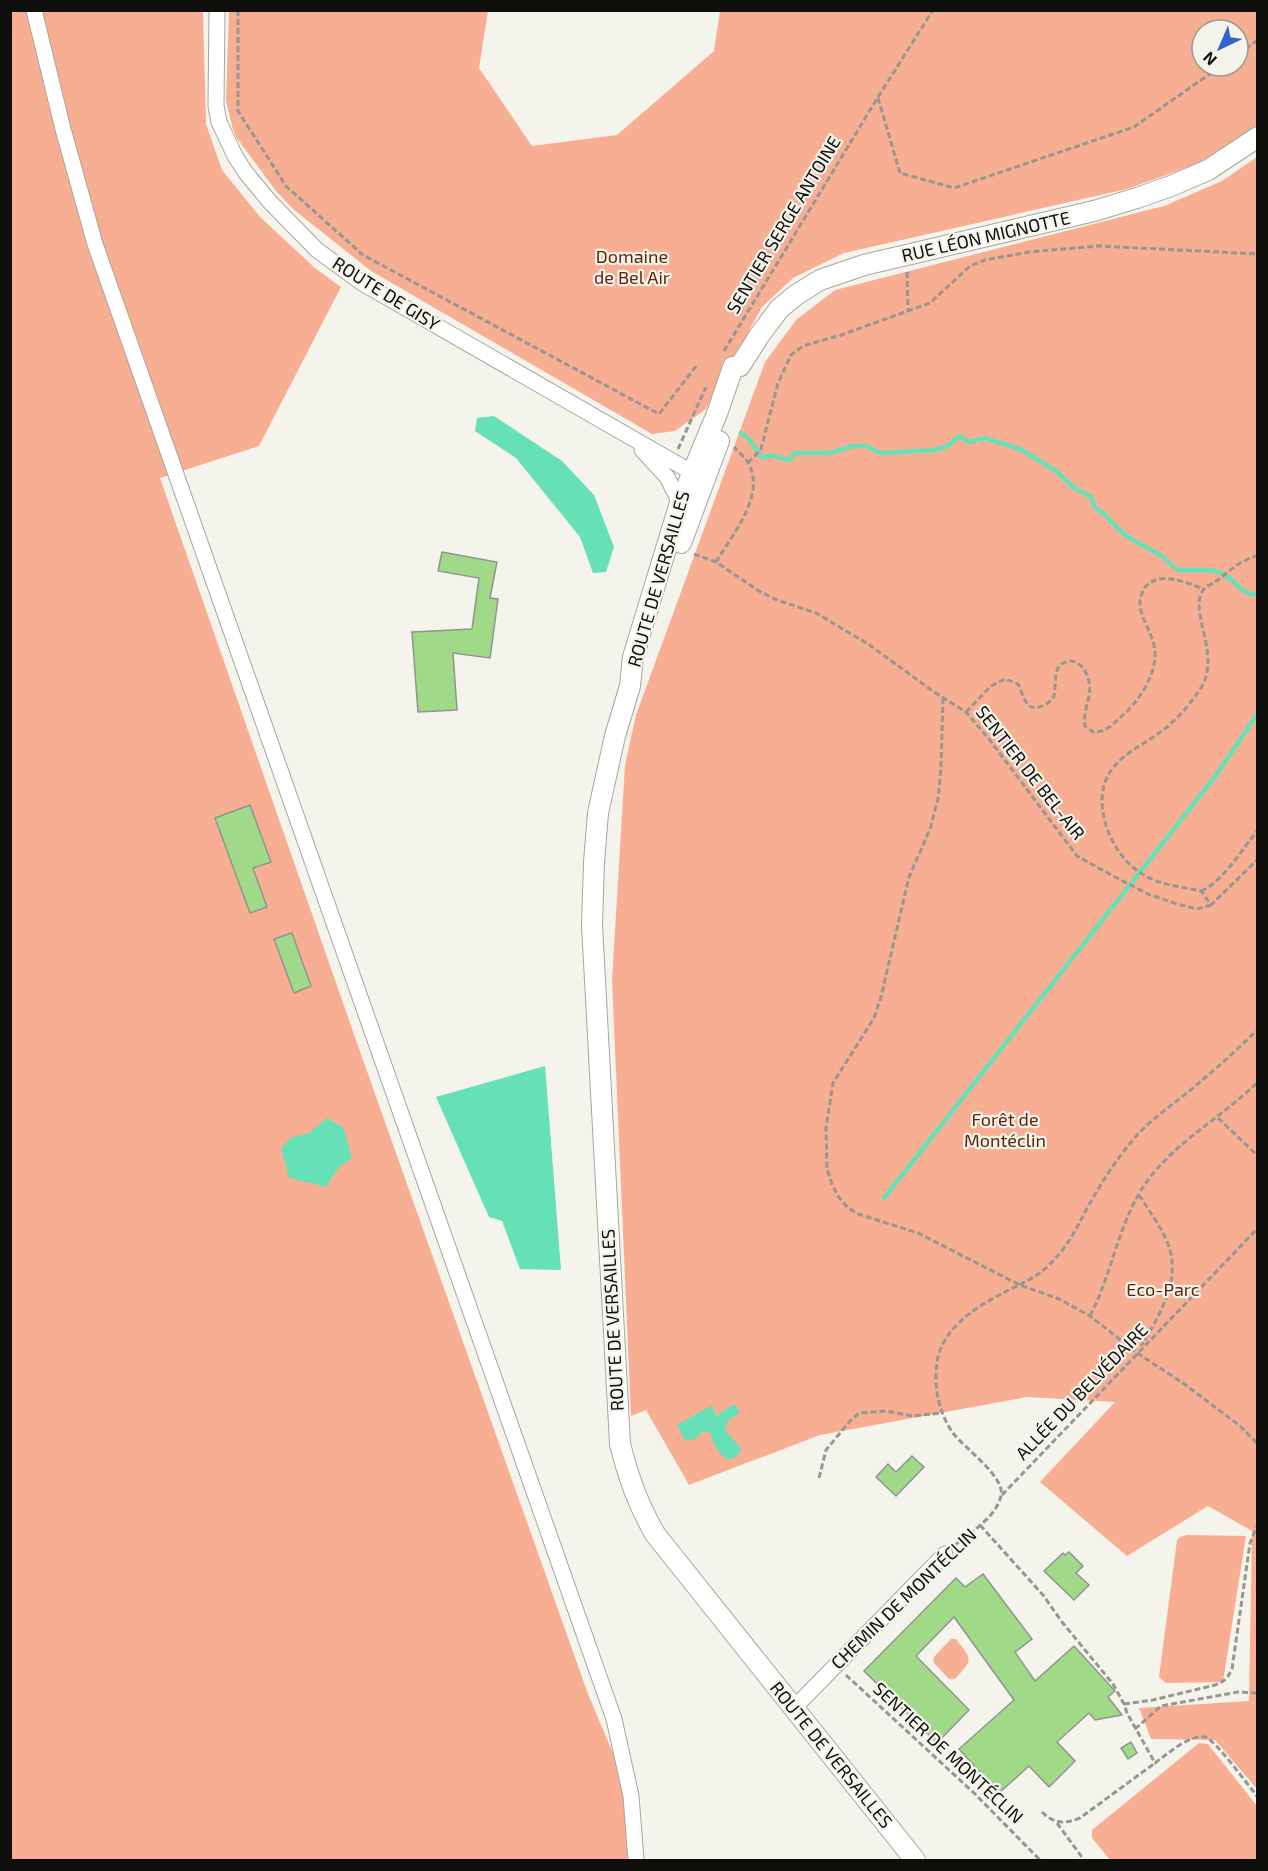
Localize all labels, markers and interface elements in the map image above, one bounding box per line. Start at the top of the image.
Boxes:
north arrow [1190,18,1250,78]
text: N [1198,48,1220,70]
street label: SENTIER SERGE ANTOINE [721,132,845,317]
street label: RUE LÉON MIGNOTTE [899,206,1072,266]
park label: Domaine de Bel Air [594,245,670,288]
street label: ROUTE DE GISY [329,251,445,335]
street label: ROUTE DE VERSAILLES [622,488,694,669]
street label: SENTIER DE BEL-AIR [972,701,1090,844]
park label: Forêt de Montéclin [964,1108,1046,1151]
street label: ROUTE DE VERSAILLES [596,1229,628,1412]
park label: Eco-Parc [1126,1278,1200,1300]
street label: ALLÉE DU BELVÉDAIRE [1011,1319,1152,1464]
street label: CHEMIN DE MONTÉCLIN [826,1523,981,1673]
street label: ROUTE DE VERSAILLES [766,1677,898,1832]
street label: SENTIER DE MONTÉCLIN [869,1677,1028,1828]

